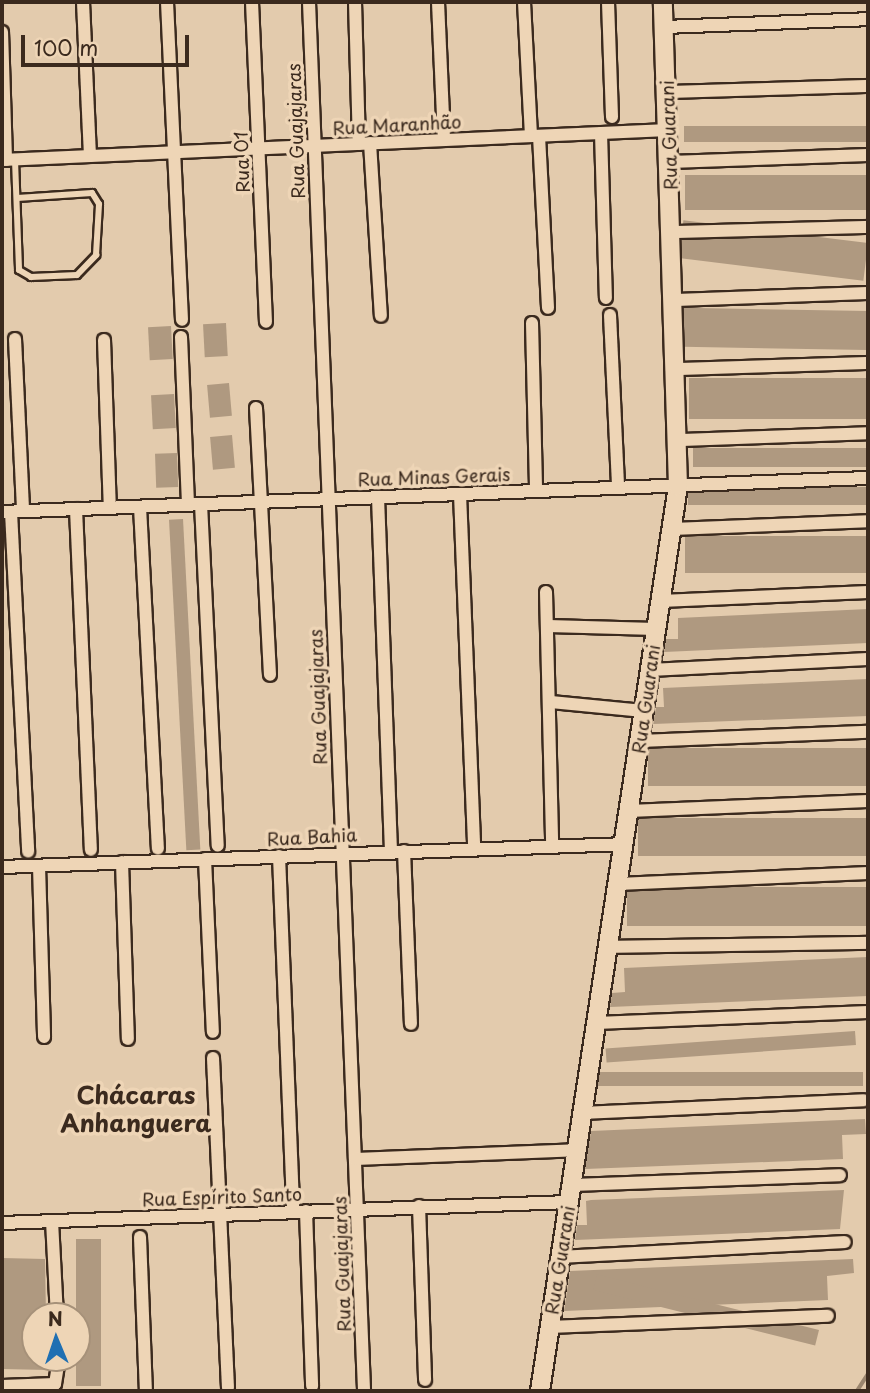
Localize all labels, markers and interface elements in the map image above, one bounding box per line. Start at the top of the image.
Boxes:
scale bar [24,21,192,65]
text: 100 m [34,31,98,63]
street label: Rua Guajajaras [283,62,309,200]
street label: Rua Guarani [656,79,682,191]
street label: Rua Maranhão [332,111,462,139]
street label: Rua 01 [230,131,254,193]
street label: Rua Minas Gerais [357,464,511,490]
street label: Rua Guajajaras [305,628,331,766]
street label: Rua Guarani [628,642,664,756]
street label: Rua Bahia [266,824,358,850]
district label: Chácaras Anhanguera [61,1081,211,1137]
street label: Rua Espírito Santo [141,1183,303,1211]
street label: Rua Guajajaras [329,1195,355,1333]
street label: Rua Guarani [541,1203,579,1317]
north arrow [21,1302,91,1372]
text: N [47,1304,63,1332]

